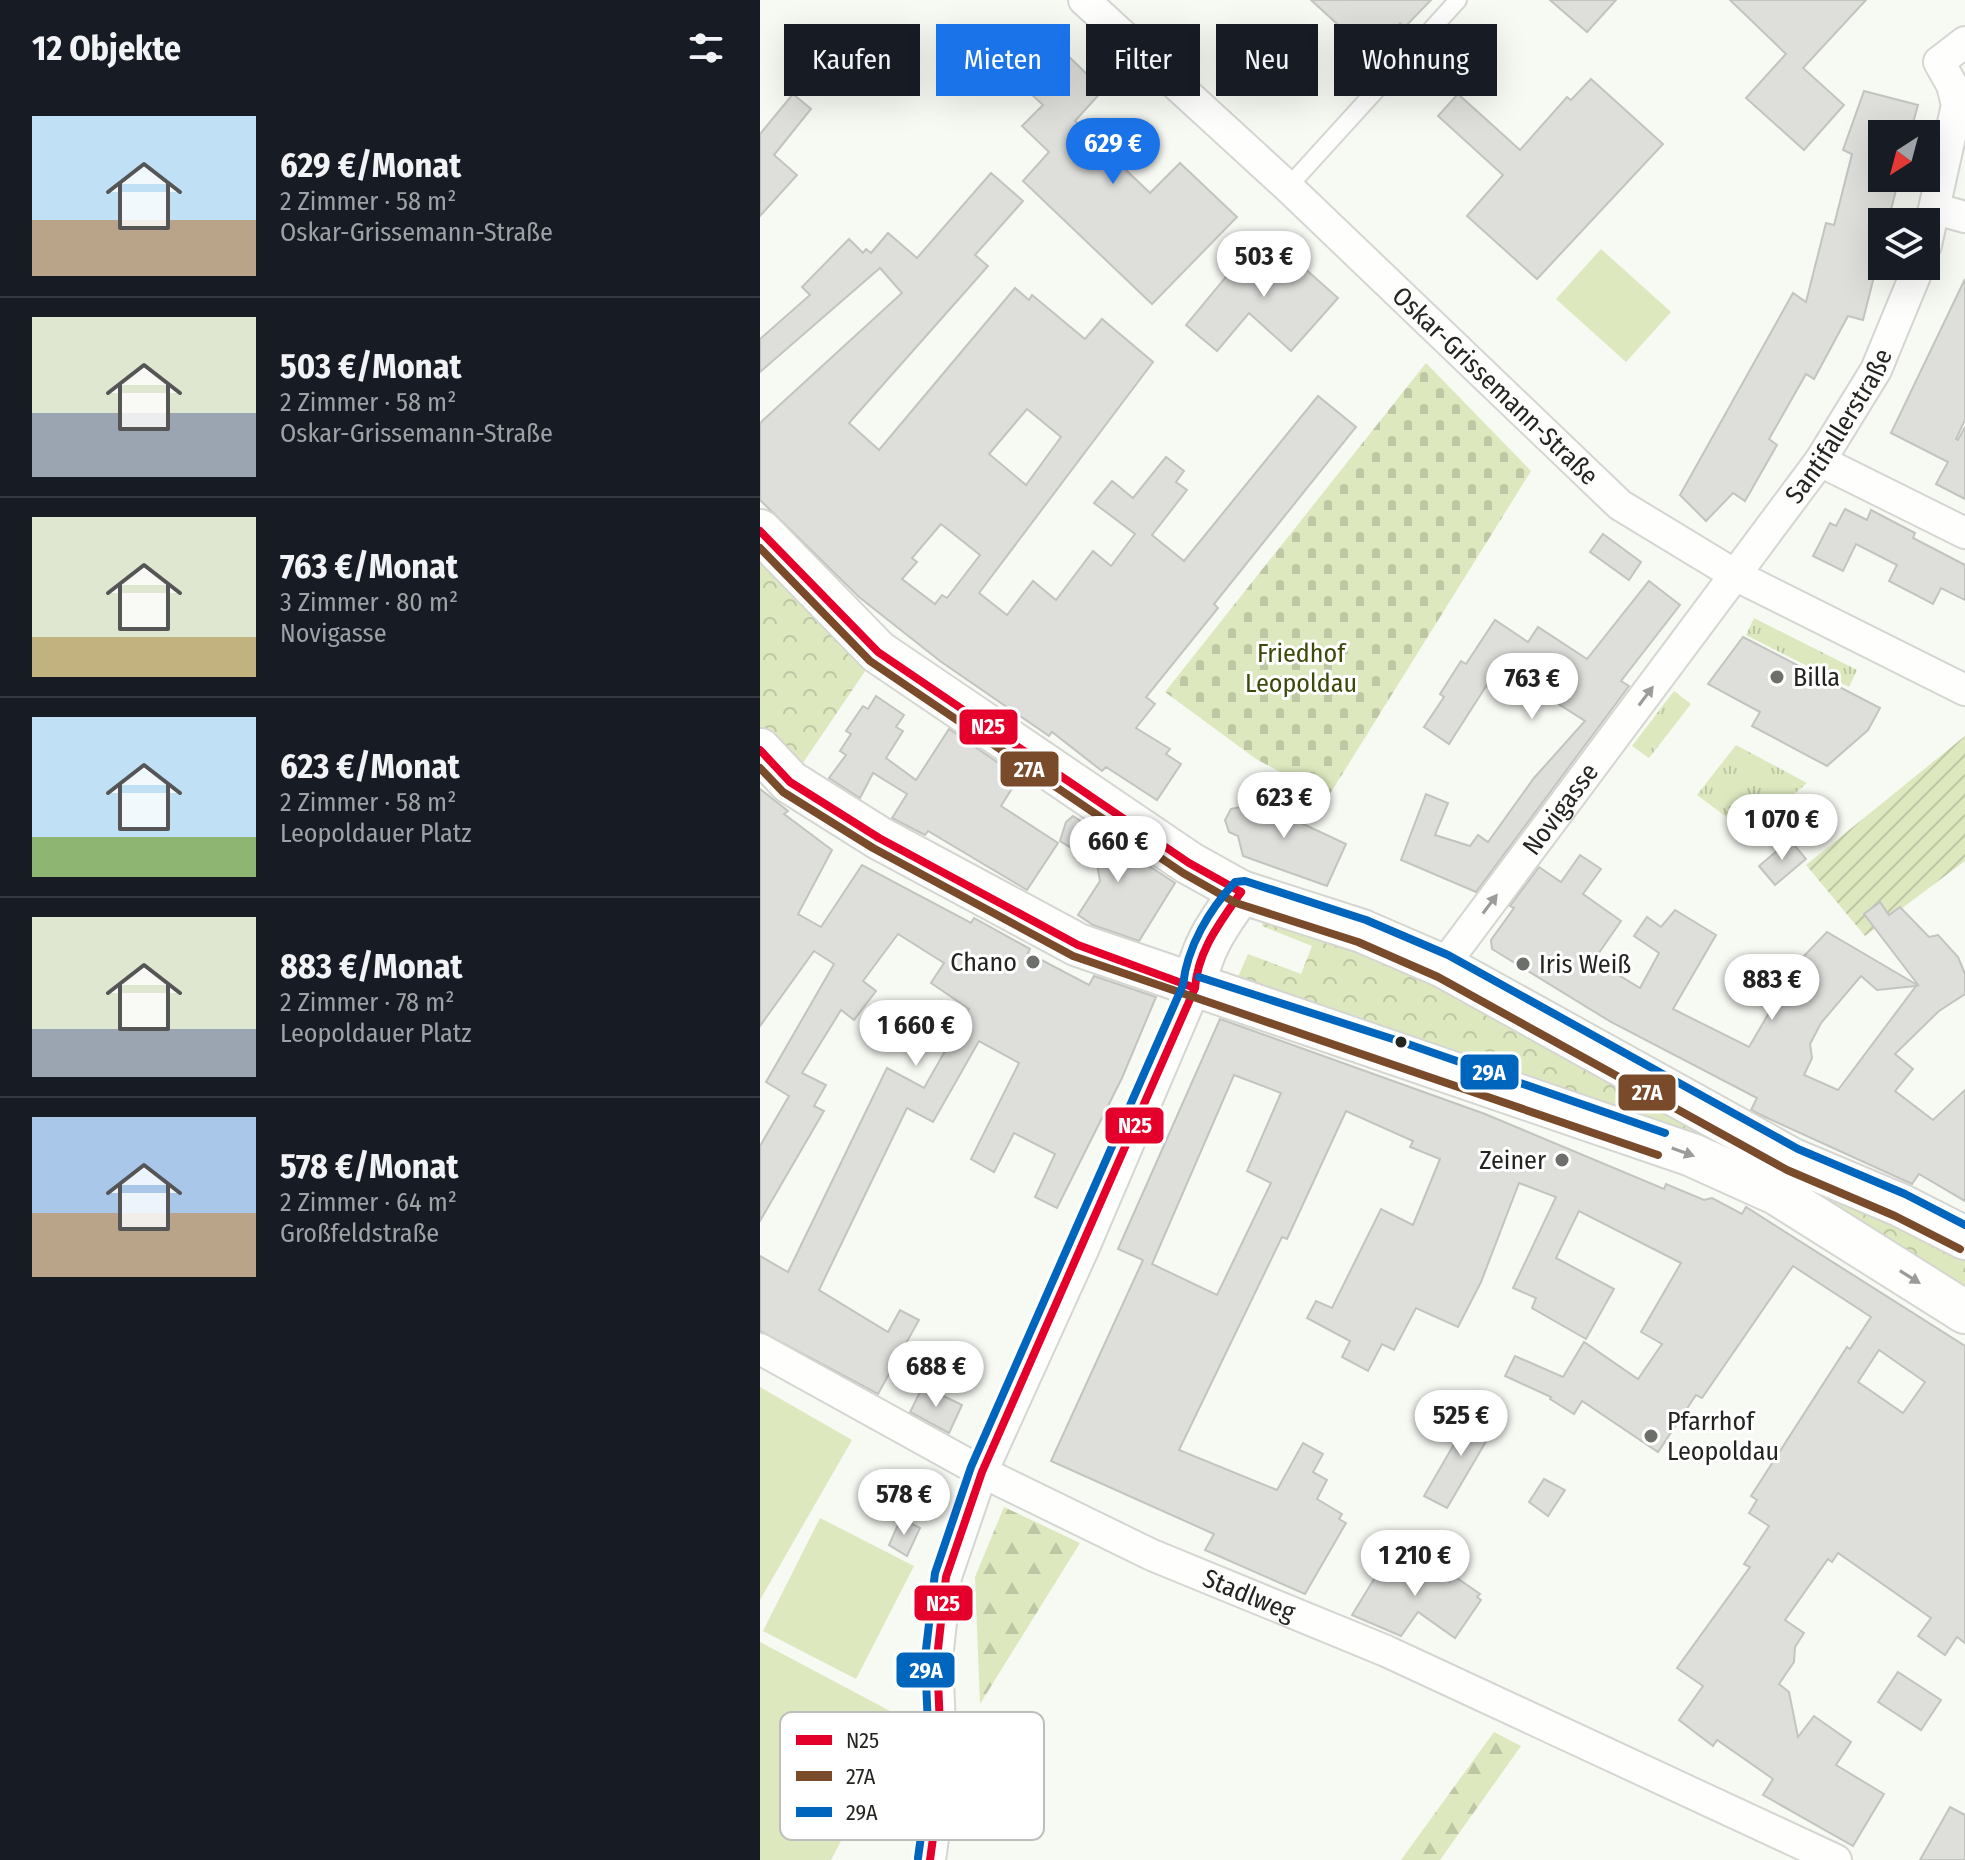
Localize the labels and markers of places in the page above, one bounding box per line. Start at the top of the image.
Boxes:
pin: 629 € [1057,118,1169,186]
pin: 503 € [1208,231,1320,299]
pin: 763 € [1476,653,1588,721]
place label: Billa [1793,662,1840,693]
marker: Billa [1768,668,1786,686]
pin: 623 € [1228,772,1340,840]
pin: 1 070 € [1708,794,1856,862]
pin: 660 € [1062,816,1174,884]
place label: Chano [950,947,1017,978]
place label: Iris Weiß [1539,949,1631,980]
marker: Chano [1024,953,1042,971]
pin: 883 € [1716,954,1828,1022]
marker: Iris Weiß [1514,955,1532,973]
pin: 1 660 € [842,1000,990,1068]
unlabelled marker [1393,1034,1409,1050]
place label: Zeiner [1479,1145,1546,1176]
marker: Zeiner [1553,1151,1571,1169]
pin: 688 € [880,1341,992,1409]
pin: 525 € [1405,1390,1517,1458]
place label: Pfarrhof Leopoldau [1667,1406,1779,1467]
marker: Pfarrhof Leopoldau [1642,1427,1660,1445]
pin: 578 € [848,1469,960,1537]
pin: 1 210 € [1341,1530,1489,1598]

